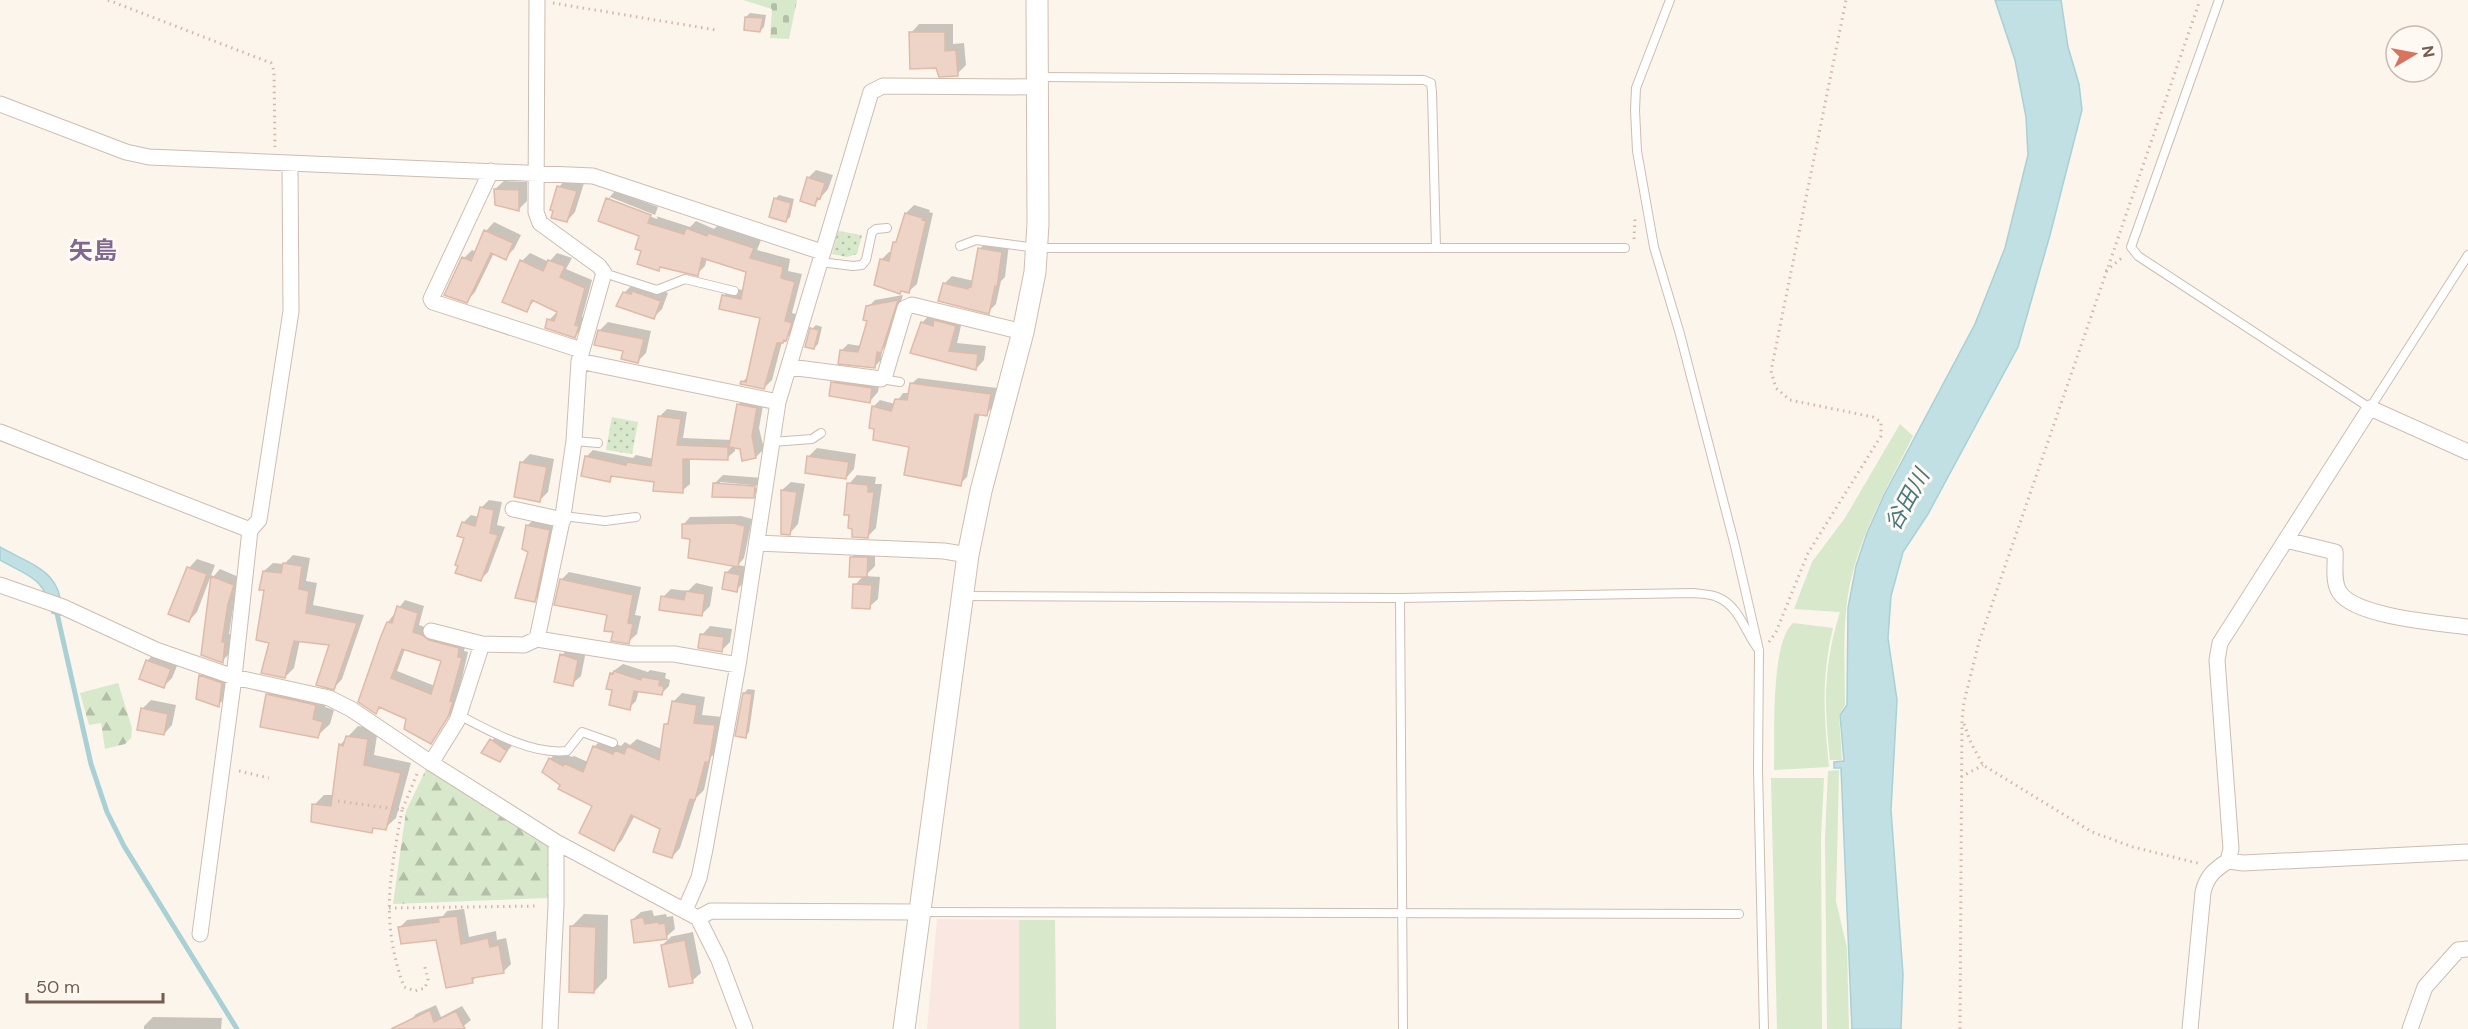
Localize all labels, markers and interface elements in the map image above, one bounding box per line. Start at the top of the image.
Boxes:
north arrow [2384,24,2444,84]
text: N [2417,44,2440,59]
district label: 矢島 [69,235,117,266]
water label: 谷田川 [1878,462,1937,536]
scale bar [27,966,164,1004]
text: 50 m [36,975,80,999]

